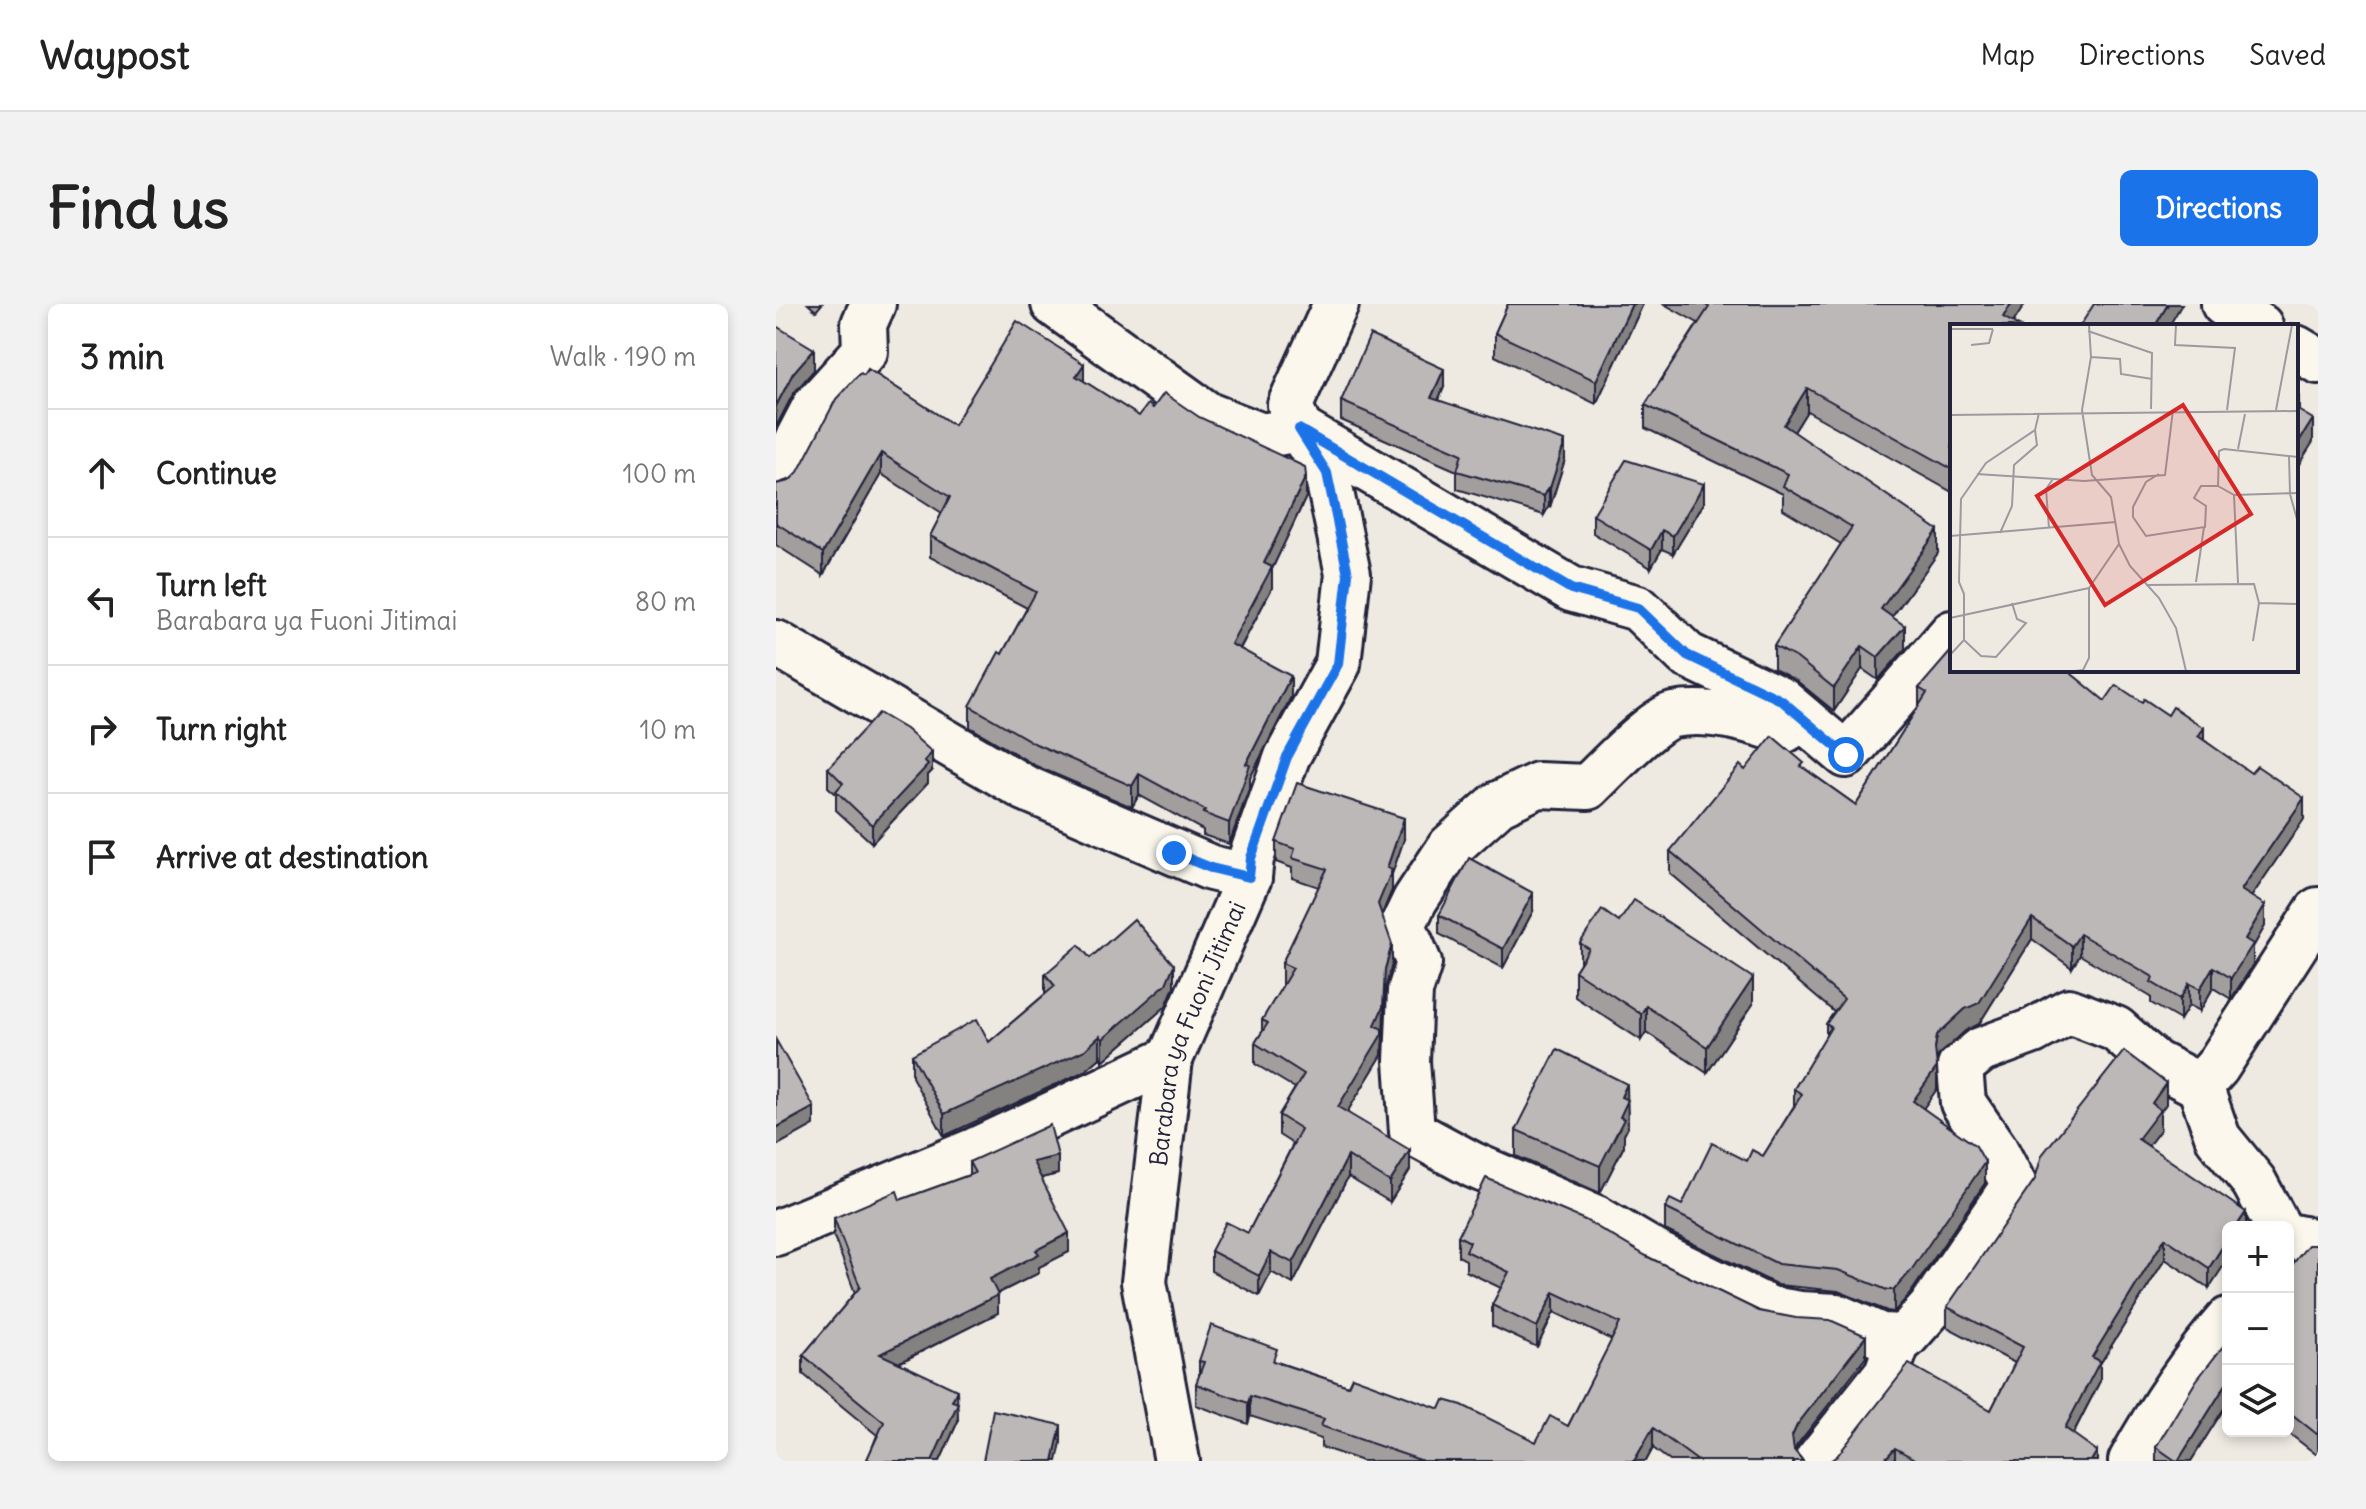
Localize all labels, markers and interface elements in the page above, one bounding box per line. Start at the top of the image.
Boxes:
text: Waypost [40,32,190,79]
text: Map [1980,37,2035,73]
text: Directions [2079,37,2205,73]
text: Saved [2249,37,2326,73]
button: Directions [2120,170,2318,246]
text: Find us [48,173,229,243]
inset map [1950,324,2298,672]
text: 3 min [80,335,165,378]
text: Walk · 190 m [550,340,696,373]
icon: ahead [80,451,124,495]
text: Continue [156,454,277,492]
text: 100 m [622,457,696,490]
text: Turn left [156,566,267,604]
icon: left [80,579,124,623]
text: 80 m [635,585,696,618]
text: Barabara ya Fuoni Jitimai [156,604,457,637]
icon: right [80,707,124,751]
text: Turn right [156,710,287,748]
text: 10 m [640,713,696,746]
route start [1828,737,1864,773]
icon: arrive [80,835,124,879]
route end [1156,835,1192,871]
text: Arrive at destination [156,838,428,876]
street label: Barabara ya Fuoni Jitimai [1143,897,1252,1168]
map controls [2222,1221,2294,1437]
button: + [2222,1221,2294,1293]
button: − [2222,1293,2294,1365]
button: layers [2222,1365,2294,1437]

